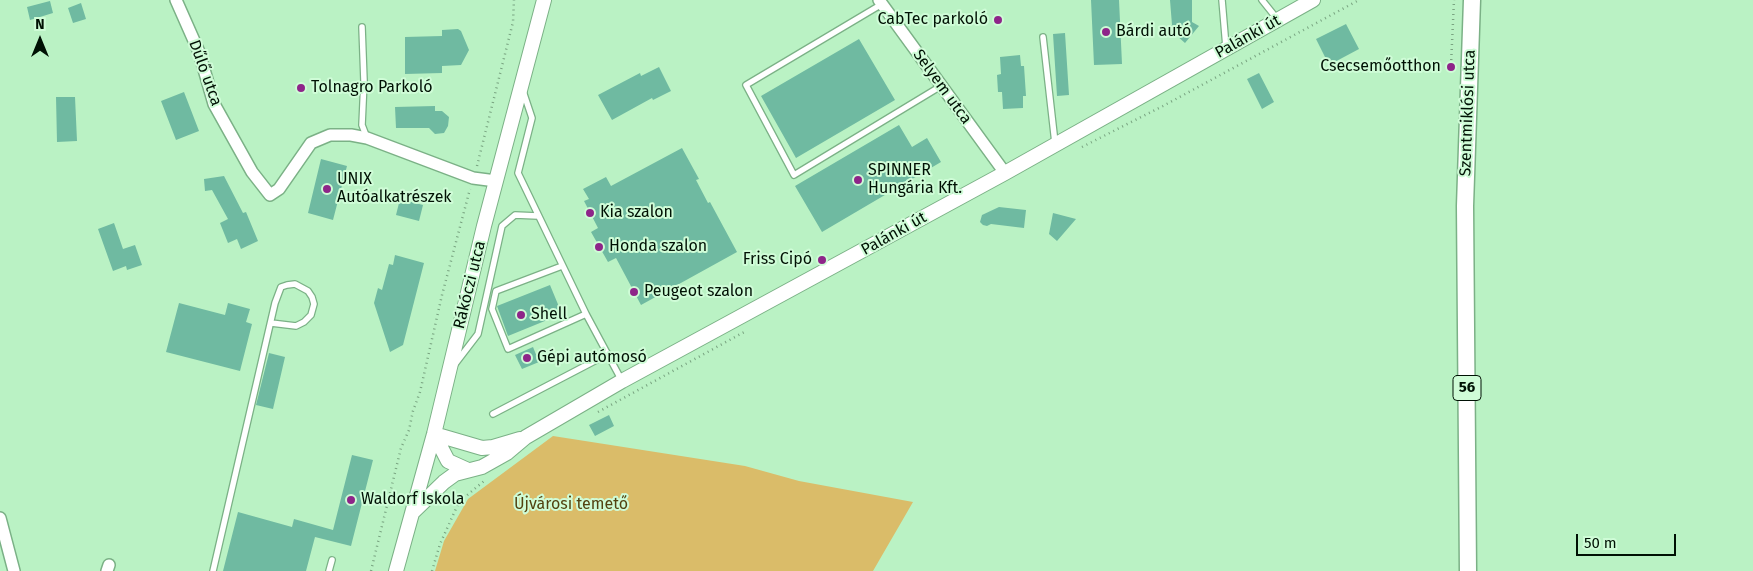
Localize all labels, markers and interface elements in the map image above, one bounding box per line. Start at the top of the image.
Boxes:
place label: CabTec parkoló [877,10,988,30]
street label: Palánki út [1212,11,1284,63]
marker: CabTec parkoló [992,14,1004,26]
north arrow [15,15,65,65]
text: N [35,16,45,33]
place label: Bárdi autó [1116,22,1191,42]
marker: Bárdi autó [1100,26,1112,38]
street label: Dűlő utca [184,37,226,109]
street label: Selyem utca [909,46,975,128]
street label: Szentmiklósi utca [1456,49,1480,177]
place label: Csecsemőotthon [1320,57,1441,77]
marker: Csecsemőotthon [1445,61,1457,73]
place label: Tolnagro Parkoló [311,78,433,98]
marker: Tolnagro Parkoló [295,82,307,94]
place label: SPINNER Hungária Kft. [868,161,962,199]
place label: UNIX Autóalkatrészek [337,170,452,208]
marker: SPINNER Hungária Kft. [852,174,864,186]
marker: UNIX Autóalkatrészek [321,183,333,195]
place label: Kia szalon [600,203,673,223]
marker: Kia szalon [584,207,596,219]
street label: Palánki út [858,208,930,260]
place label: Honda szalon [609,237,707,257]
street label: Rákóczi utca [450,239,490,331]
marker: Honda szalon [593,241,605,253]
place label: Friss Cipó [743,250,812,270]
marker: Friss Cipó [816,254,828,266]
place label: Peugeot szalon [644,282,753,302]
marker: Peugeot szalon [628,286,640,298]
place label: Shell [531,305,567,325]
marker: Shell [515,309,527,321]
place label: Gépi autómosó [537,348,647,368]
marker: Gépi autómosó [521,352,533,364]
road number: 56 [1453,376,1481,400]
place label: Waldorf Iskola [361,490,464,510]
marker: Waldorf Iskola [345,494,357,506]
park label: Újvárosi temető [514,495,628,515]
scale bar [1578,524,1678,556]
text: 50 m [1584,534,1617,552]

